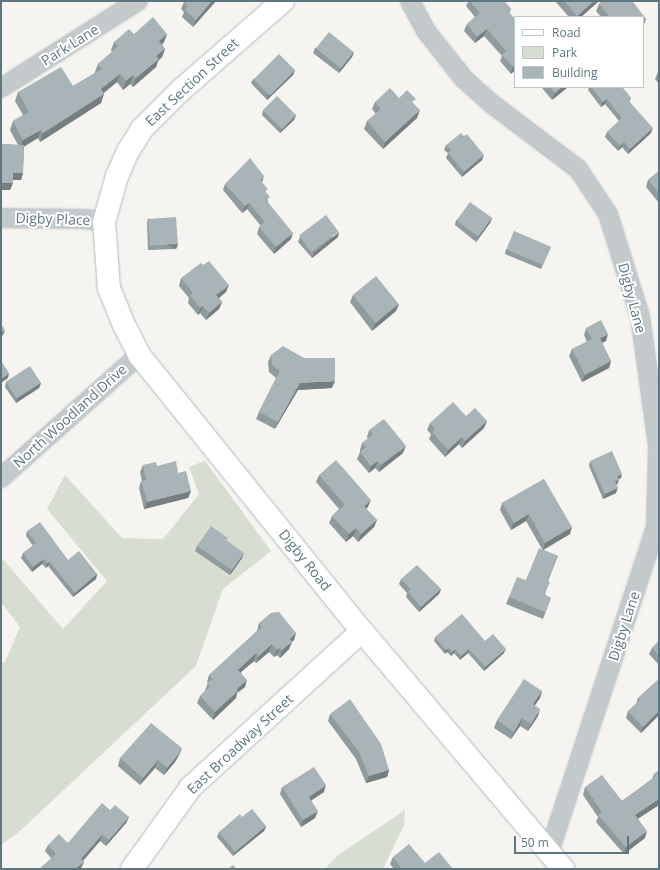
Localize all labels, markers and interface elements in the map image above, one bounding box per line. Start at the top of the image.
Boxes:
legend [514,16,644,88]
street label: Park Lane [38,21,102,69]
text: Road [552,24,581,41]
street label: East Section Street [142,34,242,130]
text: Park [552,44,577,61]
text: Building [552,64,597,81]
street label: Digby Place [15,209,91,229]
street label: Digby Lane [615,261,649,335]
street label: North Woodland Drive [10,361,130,471]
street label: Digby Road [275,526,335,594]
street label: Digby Lane [605,589,643,663]
street label: East Broadway Street [184,691,296,797]
scale bar [516,828,631,854]
text: 50 m [521,834,549,851]

